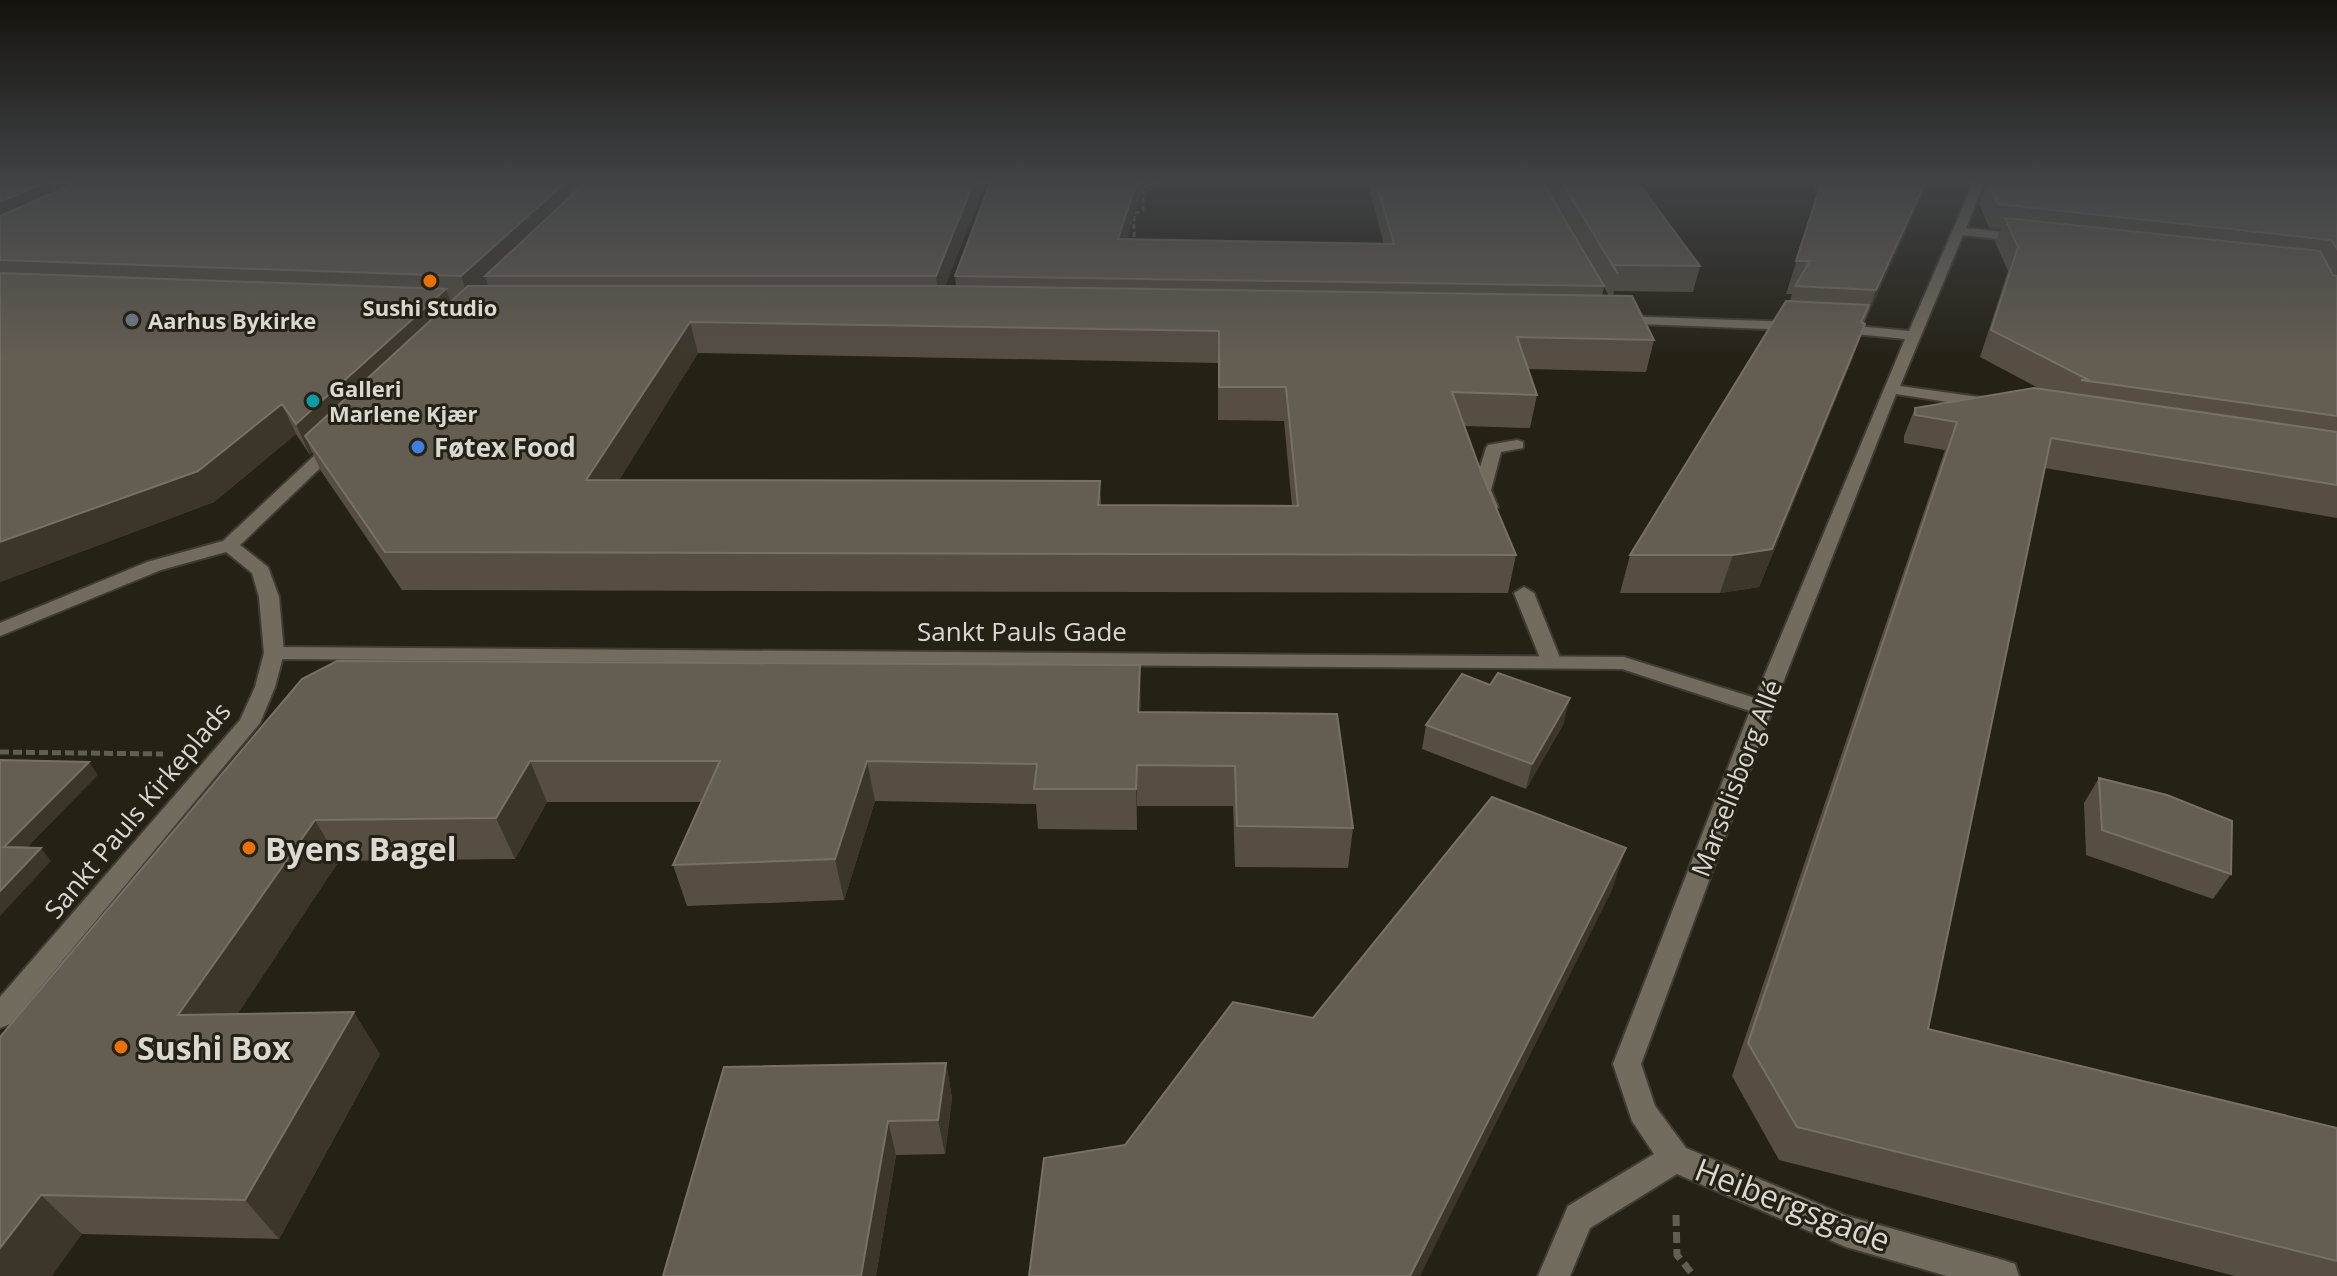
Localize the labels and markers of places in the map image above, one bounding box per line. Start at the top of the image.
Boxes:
marker: Sushi Studio [421,272,439,290]
place label: Sushi Studio [363,292,497,322]
place label: Aarhus Bykirke [148,305,316,335]
marker: Aarhus Bykirke [123,311,141,329]
place label: Galleri Marlene Kjær [329,373,477,428]
marker: Galleri Marlene Kjær [304,392,322,410]
place label: Føtex Food [434,429,576,465]
marker: Føtex Food [409,438,427,456]
place label: Byens Bagel [265,827,456,870]
marker: Byens Bagel [240,839,258,857]
place label: Sushi Box [137,1026,291,1069]
marker: Sushi Box [112,1038,130,1056]

